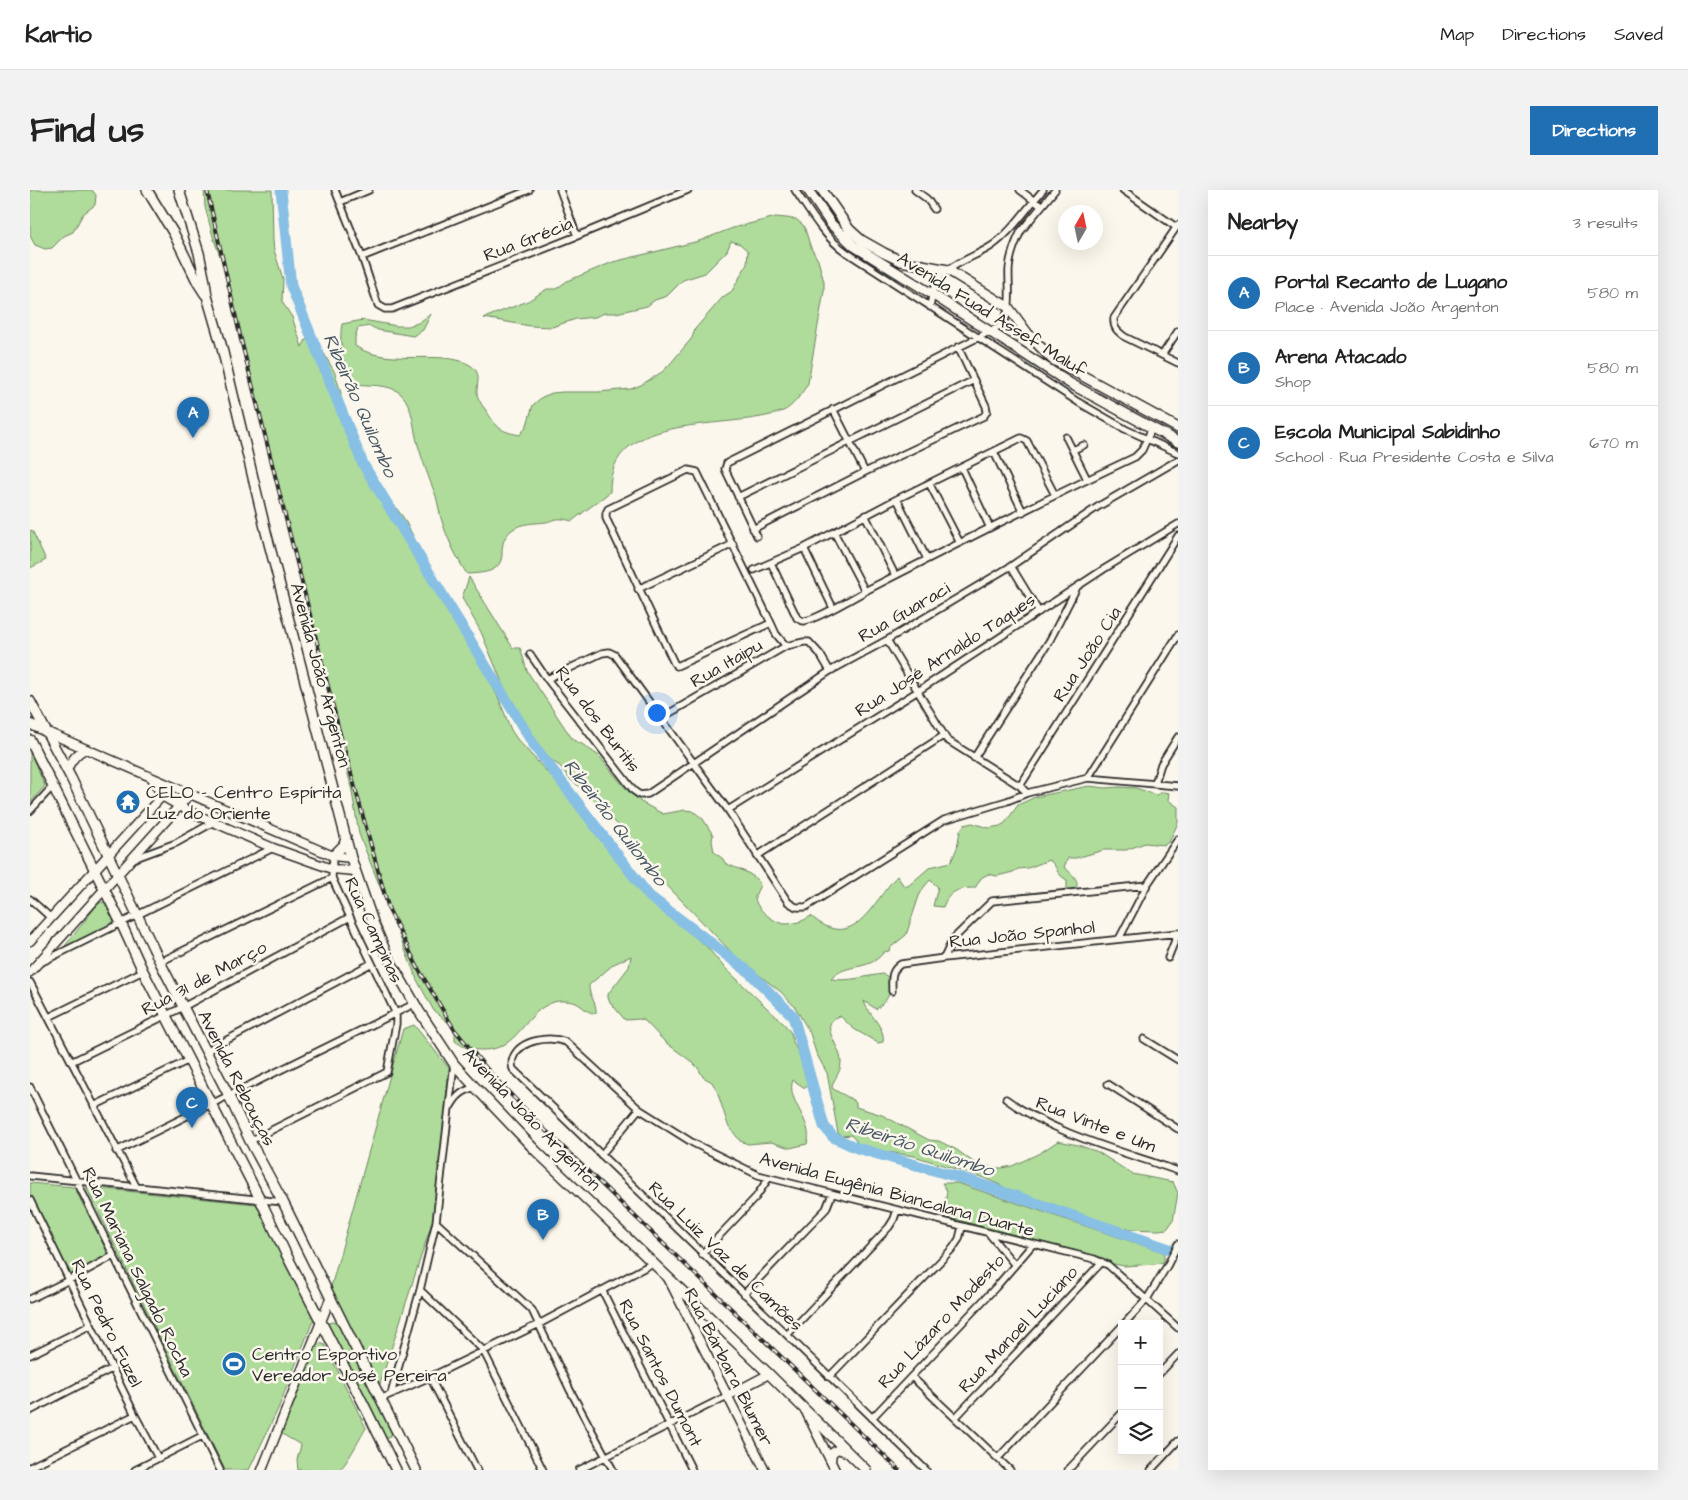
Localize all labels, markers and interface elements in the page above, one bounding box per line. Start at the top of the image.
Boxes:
text: Kartio [25,18,92,52]
text: Map [1440,22,1474,47]
text: Directions [1502,22,1586,47]
text: Saved [1614,22,1663,47]
text: Find us [30,106,144,155]
button: Directions [1530,106,1658,155]
north arrow [1058,205,1103,250]
text: Nearby [1228,208,1298,237]
street label: Rua Grécia [480,211,576,268]
text: 3 results [1573,212,1638,234]
street label: Avenida Fuad Assef Maluf [892,246,1092,383]
text: Portal Recanto de Lugano [1275,269,1507,296]
text: A [1239,282,1249,304]
text: 580 m [1587,282,1638,304]
text: Place · Avenida João Argenton [1275,296,1499,318]
water label: Ribeirão Quilombo [316,330,404,483]
text: Arena Atacado [1275,344,1406,371]
text: B [1238,357,1250,379]
text: 580 m [1587,357,1638,379]
text: Shop [1275,371,1311,393]
pin: A [177,397,209,438]
text: Escola Municipal Sabidinho [1275,419,1500,446]
text: C [1238,432,1250,454]
text: 670 m [1589,432,1638,454]
text: School · Rua Presidente Costa e Silva [1275,446,1554,468]
street label: Rua Guaraci [854,576,955,649]
street label: Avenida João Argenton [283,580,357,770]
street label: Rua José Arnaldo Taques [850,588,1040,723]
street label: Rua João Cia [1047,602,1128,707]
street label: Rua Itaipu [686,633,767,694]
street label: Rua dos Buritis [549,661,646,778]
your location [644,700,670,726]
water label: Ribeirão Quilombo [557,754,674,893]
place label: CELO - Centro Espírita Luz do Oriente [146,780,341,826]
temple icon: CELO - Centro Espírita Luz do Oriente [115,789,141,815]
street label: Rua Campinas [338,873,409,987]
street label: Rua João Spanhol [948,914,1096,955]
street label: Rua 31 de Março [137,935,271,1022]
street label: Avenida Rebouças [191,1006,282,1150]
street label: Avenida João Argenton [456,1042,607,1197]
pin: C [176,1087,208,1128]
street label: Rua Vinte e Um [1032,1090,1159,1159]
water label: Ribeirão Quilombo [842,1111,998,1185]
street label: Avenida Eugênia Biancalana Duarte [757,1146,1037,1244]
street label: Rua Mariana Salgado Rocha [75,1163,199,1382]
street label: Rua Luiz Vaz de Camões [643,1176,809,1337]
pin: B [527,1199,559,1240]
street label: Rua Lázaro Modesto [872,1249,1010,1394]
street label: Rua Pedro Fuzel [65,1255,148,1391]
street label: Rua Manoel Luciano [953,1260,1084,1398]
street label: Rua Bárbara Blumer [678,1284,779,1451]
street label: Rua Santos Dumont [612,1295,709,1452]
map controls [1118,1320,1163,1455]
button: + [1118,1320,1163,1365]
place label: Centro Esportivo Vereador José Pereira [252,1342,447,1388]
sports icon: Centro Esportivo Vereador José Pereira [221,1351,247,1377]
button: − [1118,1365,1163,1410]
button: layers [1118,1410,1163,1455]

